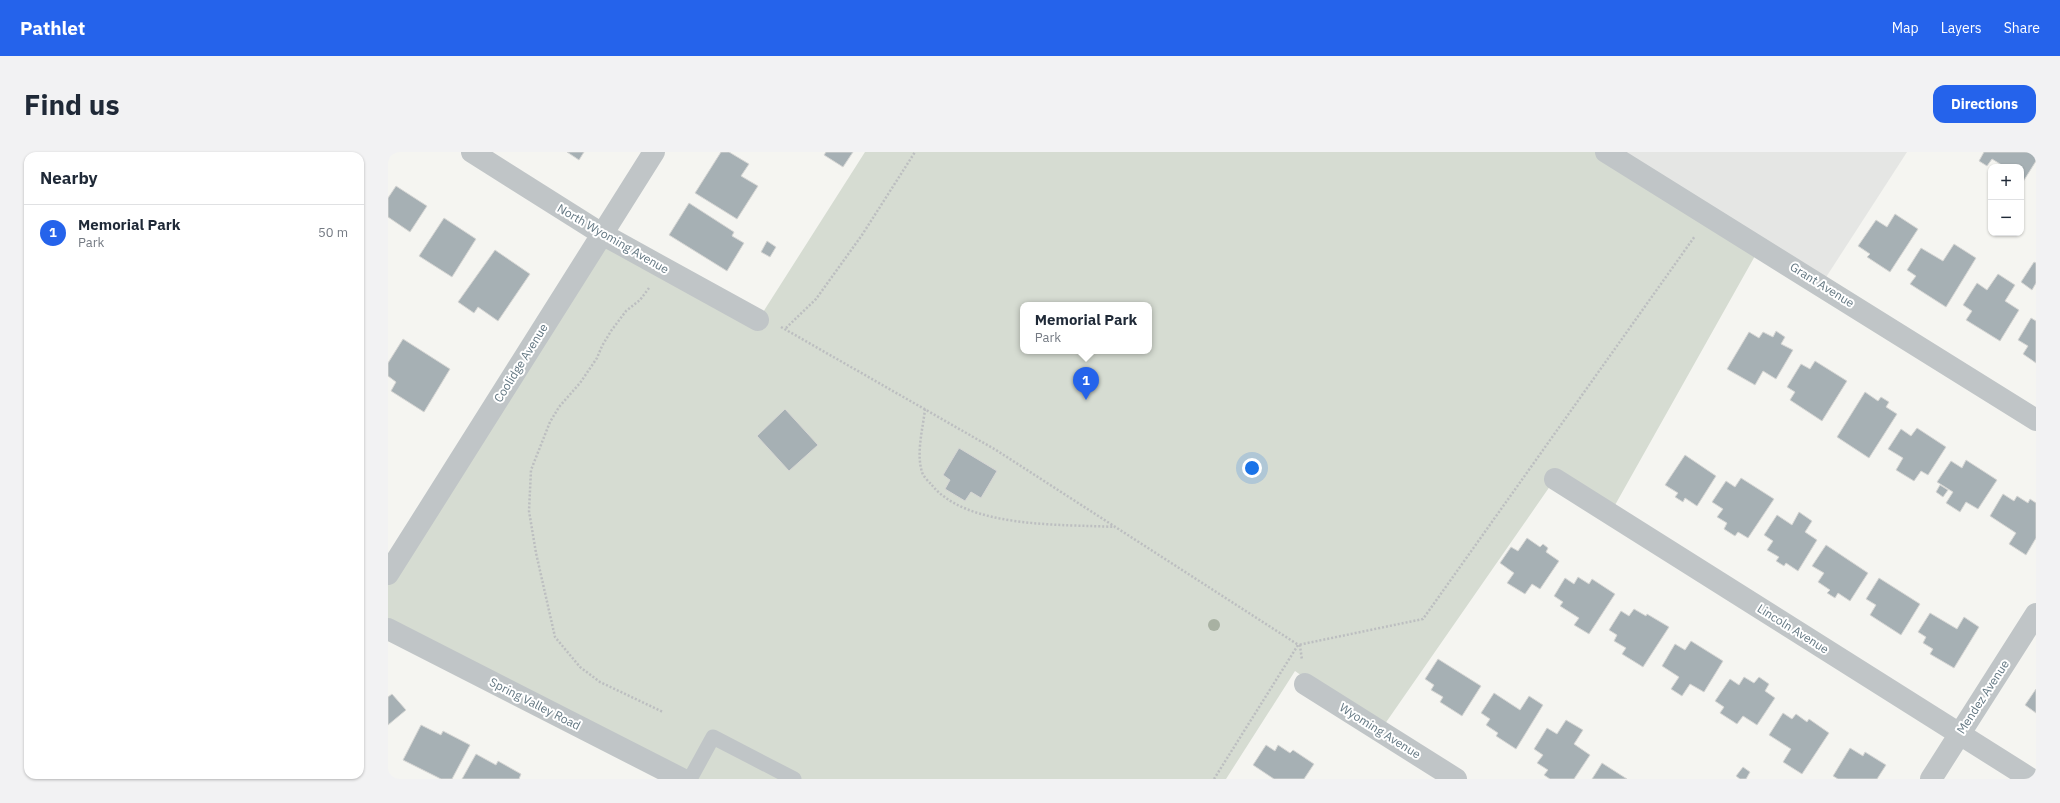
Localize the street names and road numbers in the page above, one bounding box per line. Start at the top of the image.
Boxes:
street label: North Wyoming Avenue [555,200,672,277]
street label: Grant Avenue [1787,259,1858,311]
street label: Coolidge Avenue [490,320,551,405]
street label: Lincoln Avenue [1755,601,1832,657]
street label: Mendez Avenue [1953,657,2012,737]
street label: Spring Valley Road [487,674,583,733]
street label: Wyoming Avenue [1337,700,1424,762]

